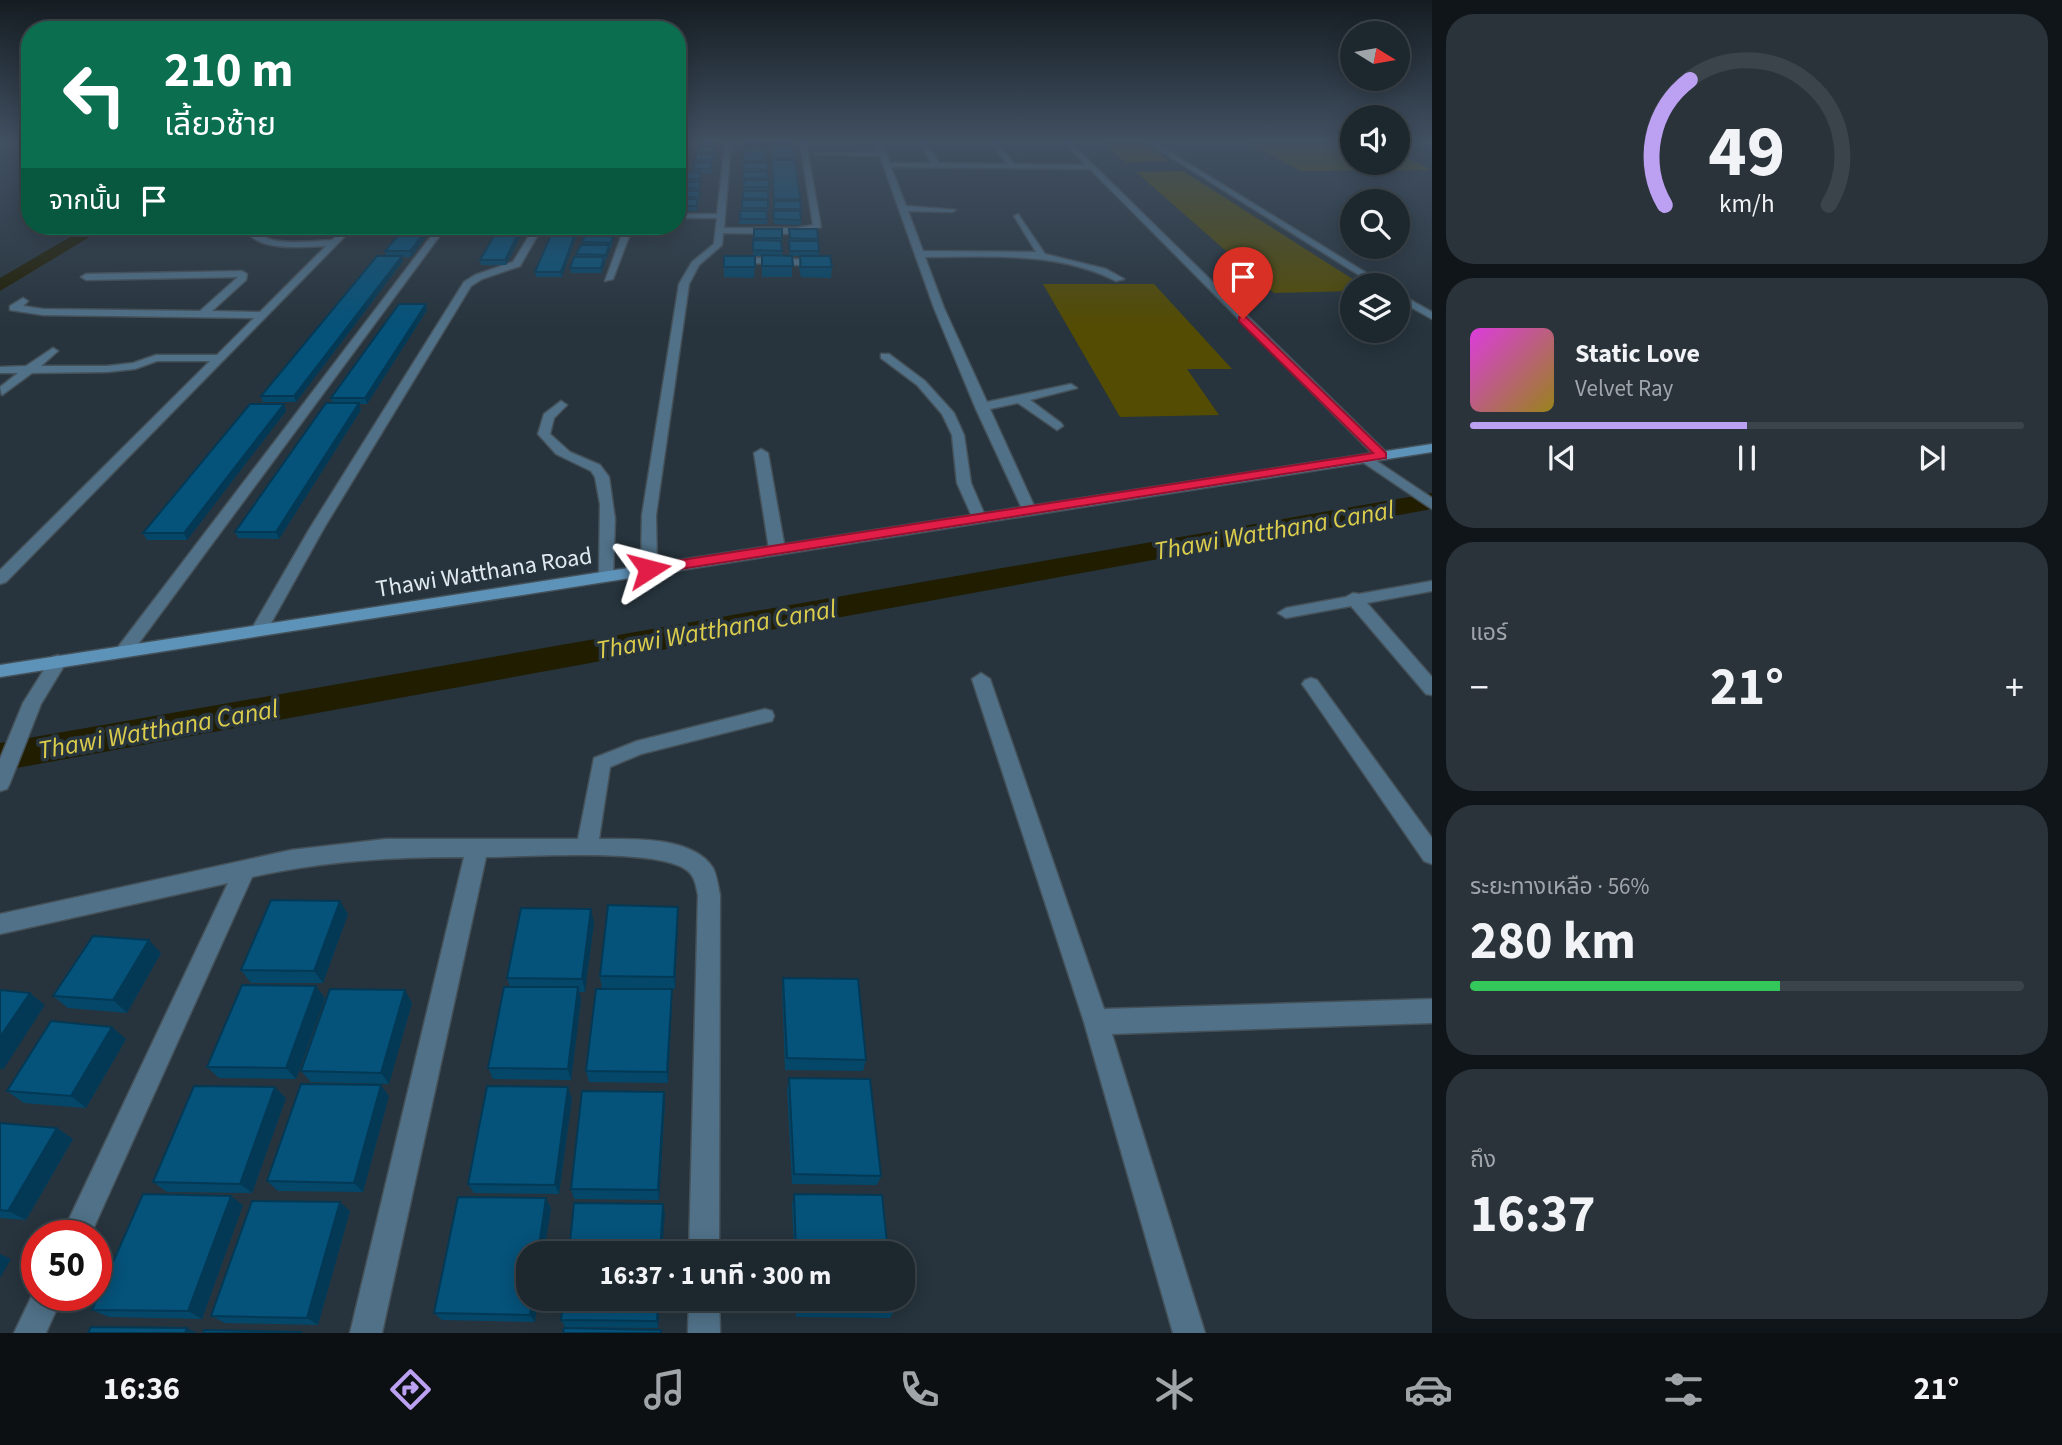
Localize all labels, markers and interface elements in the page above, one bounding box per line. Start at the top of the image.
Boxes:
north arrow [1340,21,1410,91]
map controls [1340,21,1410,343]
text: 210 m [164,36,293,106]
icon: left [49,49,140,140]
text: 49 [1709,100,1785,204]
text: เลี้ยวซ้าย [164,102,276,148]
button: sound [1340,105,1410,175]
text: จากนั้น [49,182,121,219]
icon: arrive [135,182,173,220]
text: km/h [1719,186,1775,222]
button: search [1340,189,1410,259]
pin [1213,247,1273,319]
icon: arrive [1224,258,1262,296]
button: layers [1340,273,1410,343]
text: Static Love [1575,335,1700,372]
text: Velvet Ray [1575,372,1673,405]
icon: previous [1543,439,1581,477]
icon: pause [1728,439,1766,477]
icon: next [1913,439,1951,477]
water label: Thawi Watthana Canal [1151,491,1398,570]
position arrow [612,532,686,606]
street label: Thawi Watthana Road [373,538,595,607]
water label: Thawi Watthana Canal [593,590,840,669]
text: แอร์ [1470,616,1507,649]
text: 21° [1710,651,1784,725]
text: − [1470,661,1489,715]
text: + [2005,661,2024,715]
water label: Thawi Watthana Canal [35,690,282,769]
text: ระยะทางเหลือ · 56% [1470,870,1650,903]
text: 280 km [1470,905,1636,979]
text: ถึง [1470,1143,1496,1176]
text: 16:37 [1470,1178,1595,1252]
speed limit sign: 50 [21,1220,112,1311]
text: 16:37 · 1 นาที · 300 m [600,1257,831,1294]
icon: directions [386,1365,435,1414]
icon: music [640,1365,689,1414]
icon: phone [895,1365,944,1414]
icon: climate [1150,1365,1199,1414]
icon: car [1404,1365,1453,1414]
icon: filters [1659,1365,1708,1414]
text: 16:36 [103,1366,180,1412]
text: 21° [1914,1366,1959,1412]

